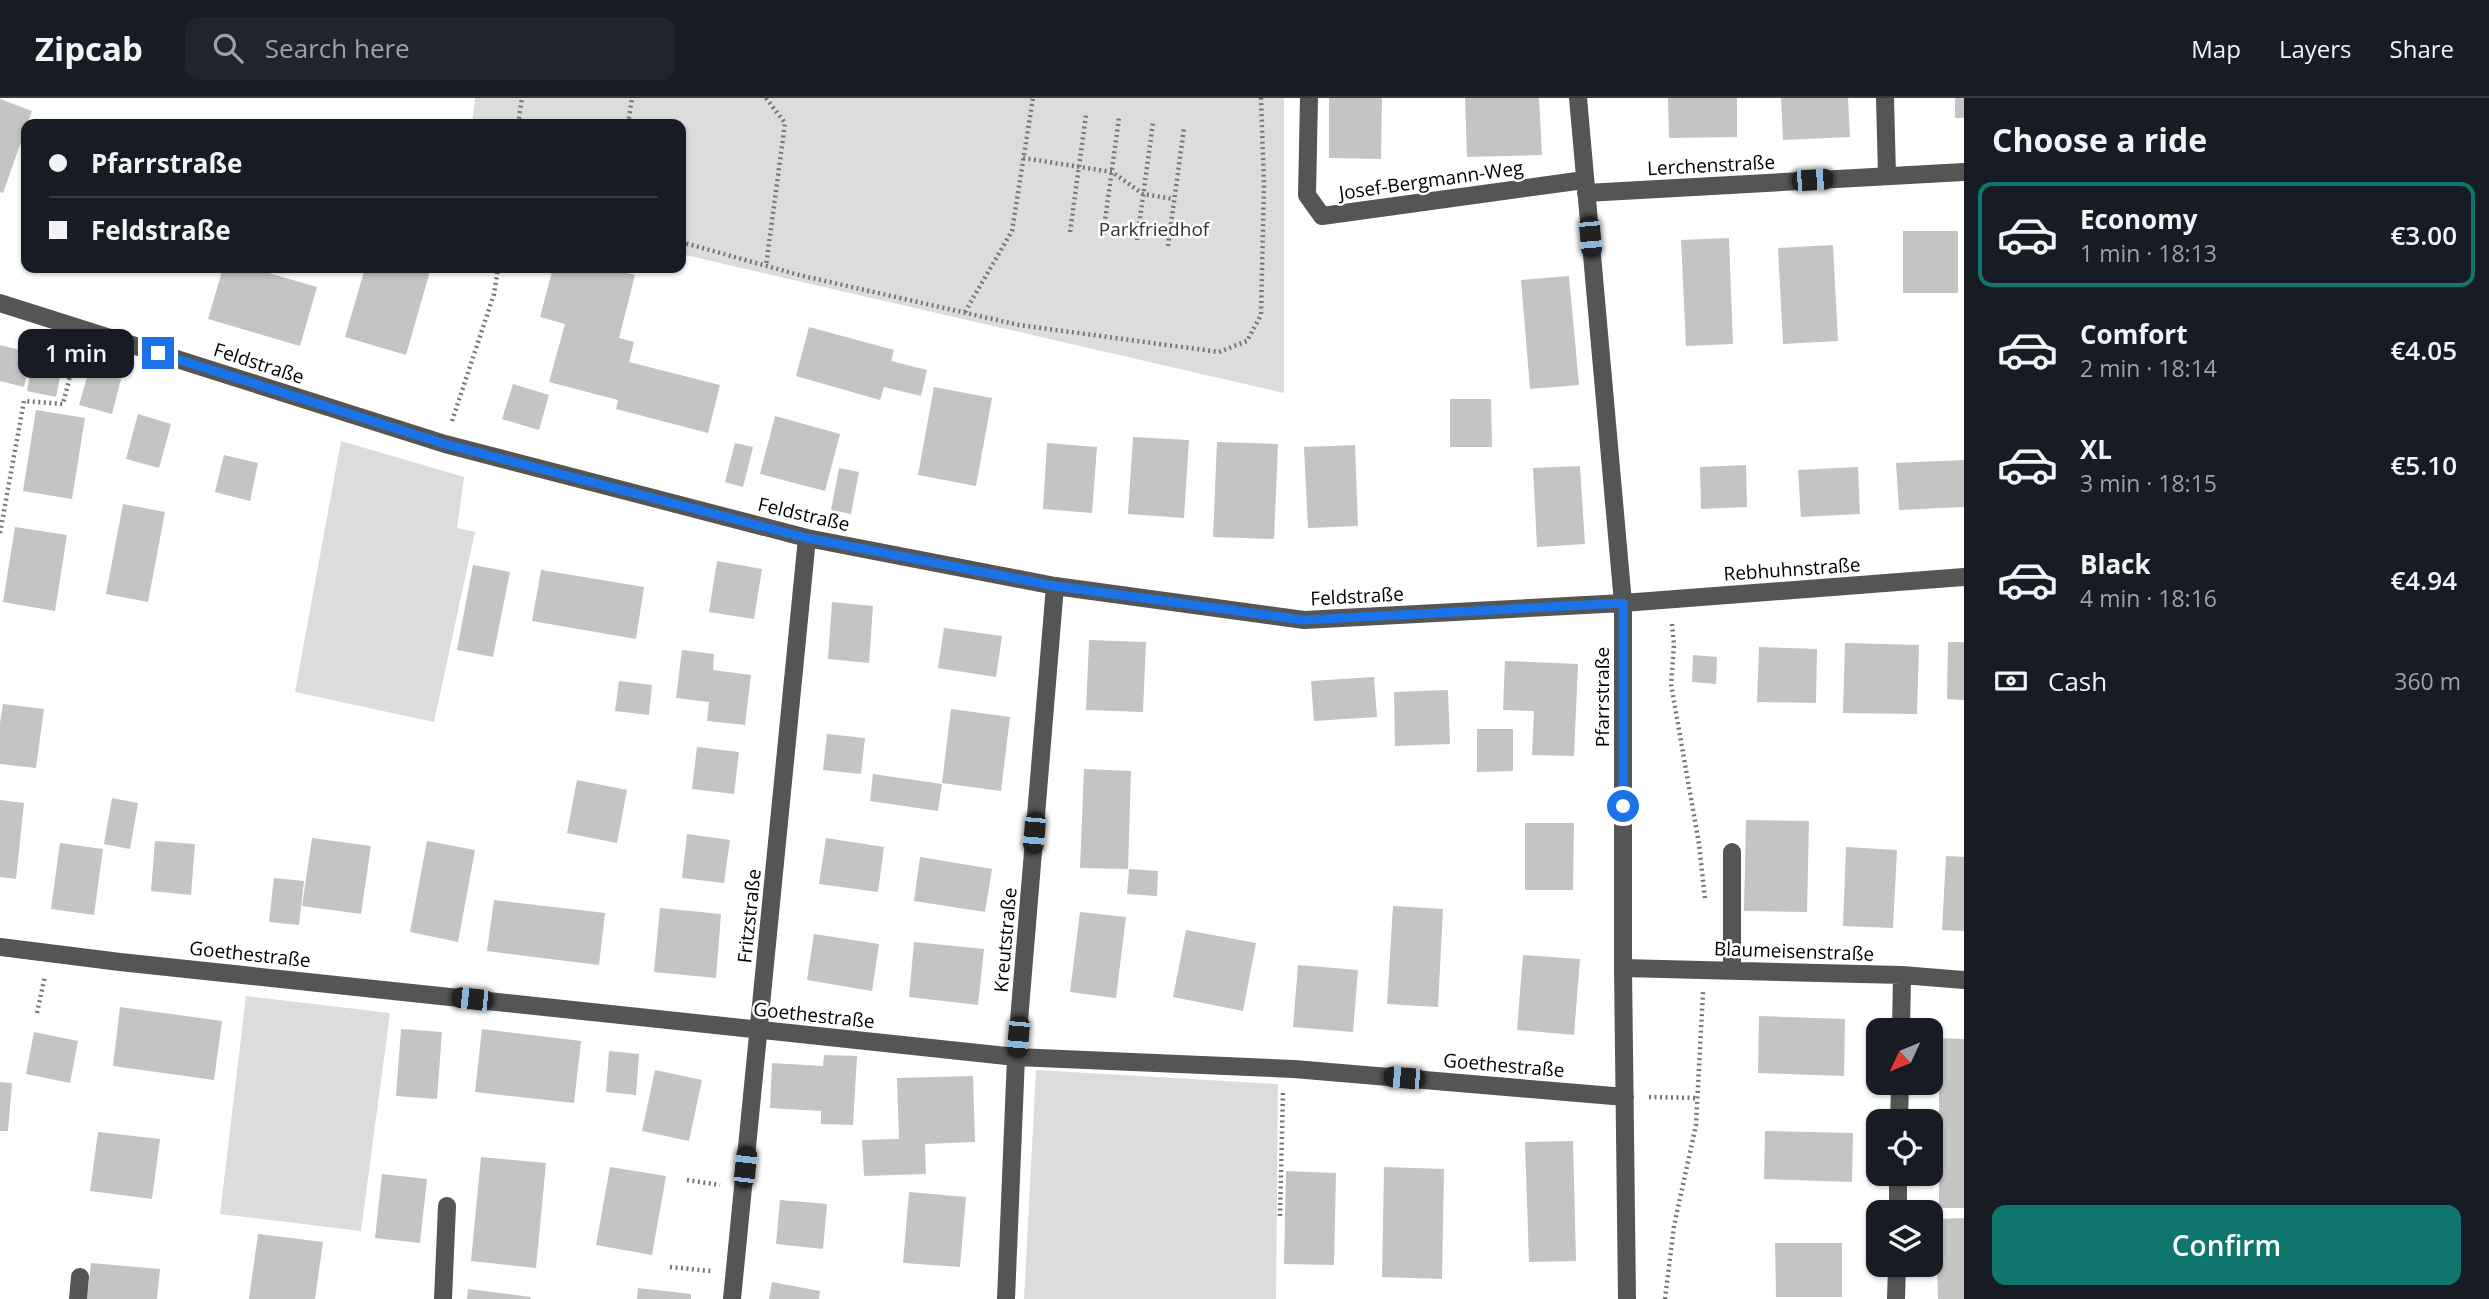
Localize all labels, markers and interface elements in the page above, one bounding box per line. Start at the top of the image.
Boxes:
search box [185,17,675,80]
text: Zipcab [35,26,143,71]
icon: search [209,29,247,67]
text: Search here [265,30,410,66]
text: Map [2191,32,2241,65]
text: Layers [2279,32,2352,65]
text: Share [2390,32,2454,65]
text: Choose a ride [1992,118,2207,161]
text: Pfarrstraße [91,145,242,181]
street label: Lerchenstraße [1646,149,1776,181]
street label: Josef-Bergmann-Weg [1335,154,1525,206]
car [1791,168,1834,192]
text: Economy [2080,201,2198,237]
icon: car [1996,203,2059,266]
text: Feldstraße [91,212,231,248]
car [1578,215,1603,259]
park label: Parkfriedhof [1099,216,1211,242]
text: €3.00 [2390,217,2457,253]
text: 1 min · 18:13 [2080,237,2217,269]
text: Comfort [2080,316,2187,352]
icon: car [1996,318,2059,381]
callout: 1 min [18,328,134,378]
text: €4.05 [2390,332,2457,368]
street label: Feldstraße [210,336,308,390]
text: 1 min [45,337,107,369]
route end [142,337,174,369]
text: 2 min · 18:14 [2080,352,2217,384]
text: XL [2080,431,2112,467]
icon: car [1996,433,2059,496]
text: €5.10 [2390,447,2457,483]
text: 3 min · 18:15 [2080,467,2217,499]
street label: Feldstraße [756,491,852,537]
text: Black [2080,546,2151,582]
icon: car [1996,548,2059,611]
street label: Rebhuhnstraße [1723,551,1861,587]
text: €4.94 [2390,562,2457,598]
street label: Feldstraße [1310,581,1404,611]
text: 4 min · 18:16 [2080,582,2217,614]
street label: Pfarrstraße [1589,647,1615,747]
icon: cash [1992,662,2030,700]
text: Cash [2048,663,2107,699]
text: 360 m [2394,665,2461,697]
route start [1607,790,1639,822]
car [1022,811,1047,855]
street label: Fritzstraße [731,868,767,964]
street label: Kreutstraße [987,886,1023,994]
street label: Goethestraße [188,935,312,973]
street label: Blaumeisenstraße [1713,935,1875,967]
car [451,986,494,1012]
street label: Goethestraße [752,996,876,1034]
car [1006,1015,1031,1059]
north arrow [1866,1018,1942,1096]
map controls [1866,1018,1943,1277]
street label: Goethestraße [1442,1047,1566,1083]
car [1383,1066,1426,1090]
button: locate [1866,1109,1943,1186]
car [733,1145,758,1189]
button: layers [1866,1200,1943,1277]
button: Confirm [1992,1205,2461,1285]

